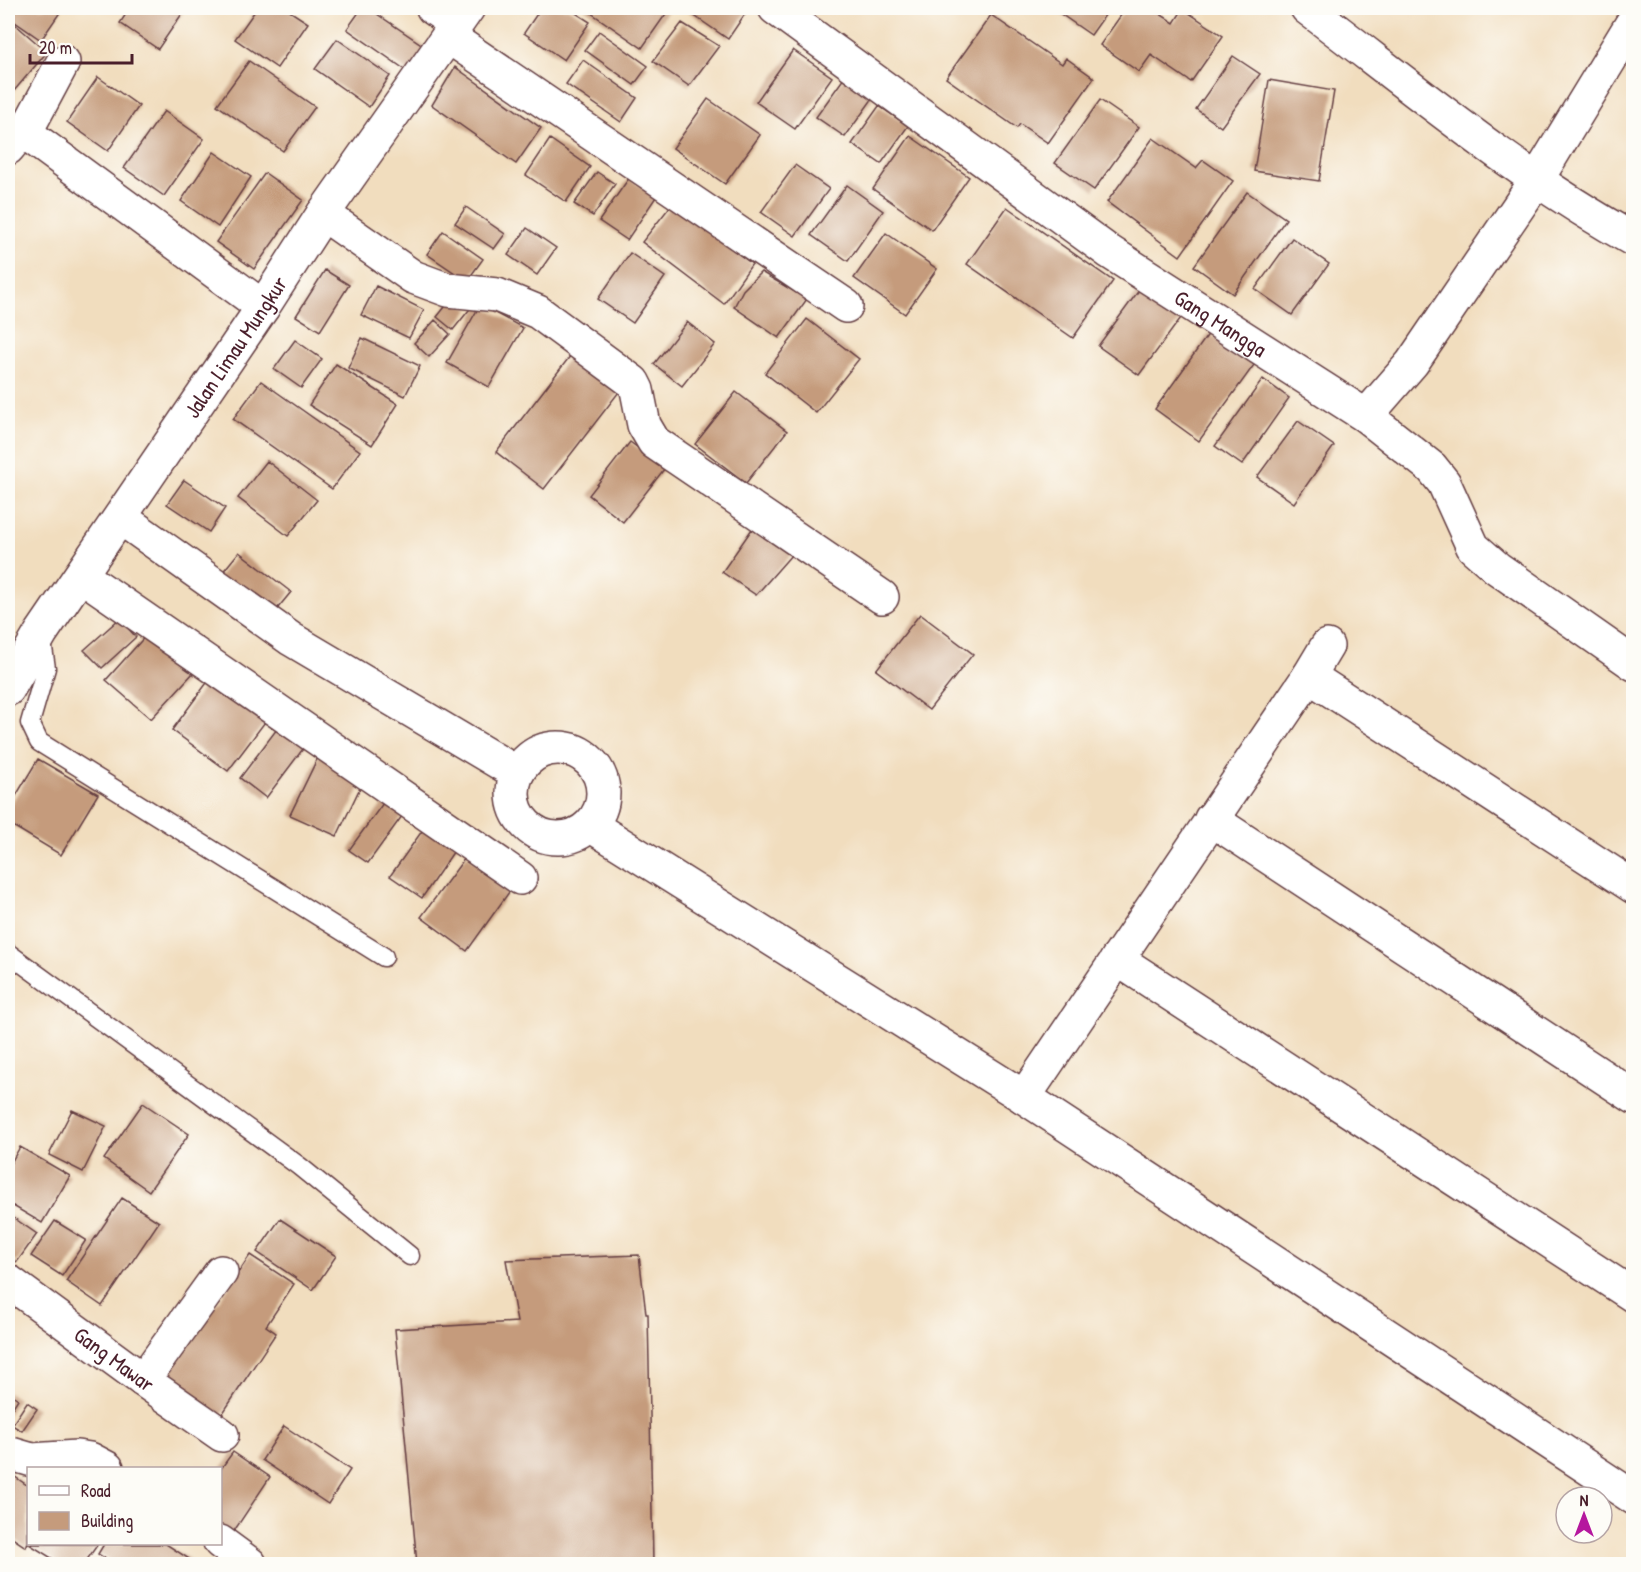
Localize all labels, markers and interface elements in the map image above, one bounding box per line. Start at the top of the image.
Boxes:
scale bar [30,27,132,65]
text: 20 m [39,35,72,60]
street label: Jalan Limau Mungkur [177,270,294,424]
street label: Gang Mangga [1169,282,1273,364]
street label: Gang Mawar [68,1319,161,1399]
legend [27,1467,222,1545]
text: Road [81,1478,111,1503]
north arrow [1554,1485,1614,1545]
text: N [1580,1489,1589,1511]
text: Building [81,1508,133,1533]

